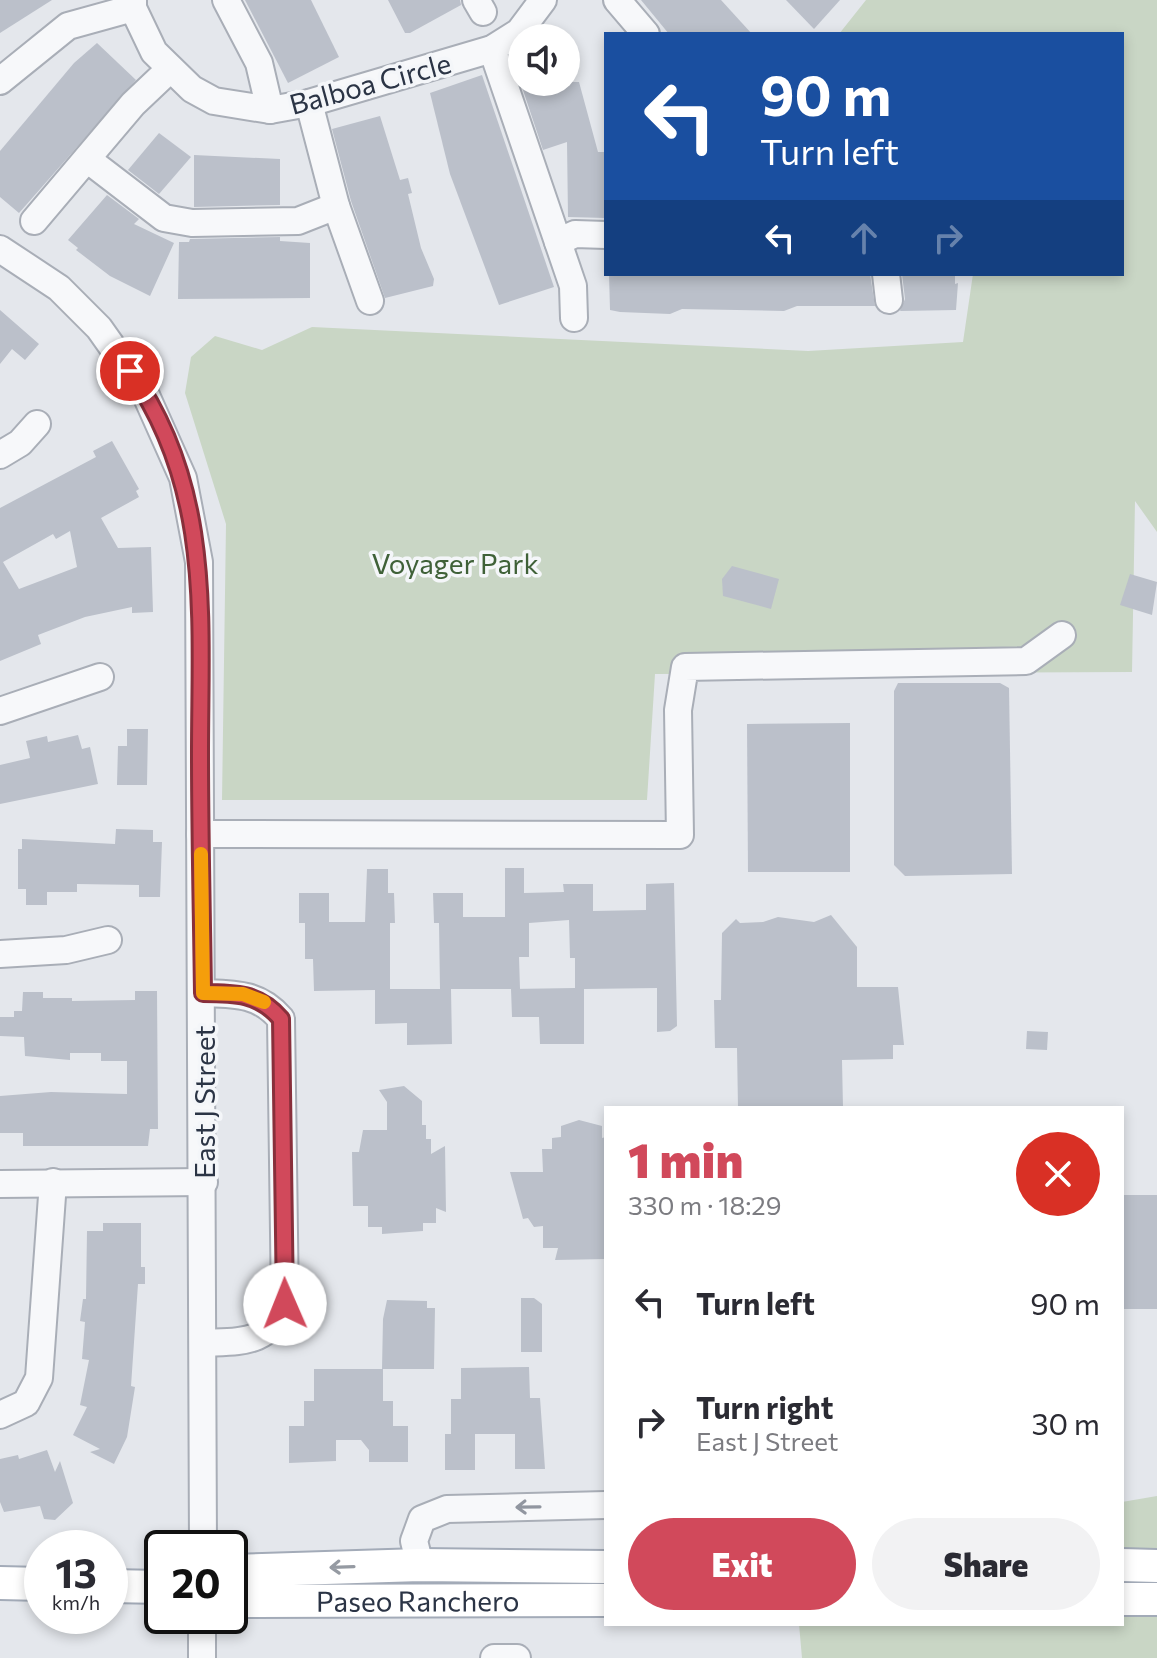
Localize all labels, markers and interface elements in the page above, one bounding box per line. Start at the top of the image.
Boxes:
map controls [508,24,580,96]
button: sound [508,24,580,96]
street label: Balboa Circle [285,45,455,121]
text: 90 m [760,59,891,128]
icon: left [628,64,732,168]
text: Turn left [760,128,899,172]
icon: left [758,216,802,260]
icon: ahead [842,216,886,260]
icon: right [926,216,970,260]
pin [96,337,164,405]
icon: arrive [108,349,152,393]
park label: Voyager Park [371,546,539,580]
street label: East J Street [187,1025,221,1179]
text: 1 min [628,1129,743,1188]
button: close [1016,1132,1100,1216]
text: 330 m · 18:29 [628,1189,781,1220]
position arrow [243,1262,327,1346]
icon: left [628,1280,672,1324]
text: Turn left [696,1284,815,1321]
text: 90 m [1030,1284,1100,1321]
text: Turn right [696,1388,833,1425]
icon: right [628,1400,672,1444]
text: 30 m [1031,1404,1100,1441]
text: East J Street [696,1425,838,1456]
one-way arrow [515,1499,542,1515]
button: Exit [628,1518,856,1610]
button: Share [872,1518,1100,1610]
speed limit sign: 20 [144,1530,248,1634]
text: 13 [55,1547,97,1596]
one-way arrow [329,1560,356,1575]
street label: Paseo Ranchero [316,1583,519,1618]
text: km/h [52,1590,100,1614]

